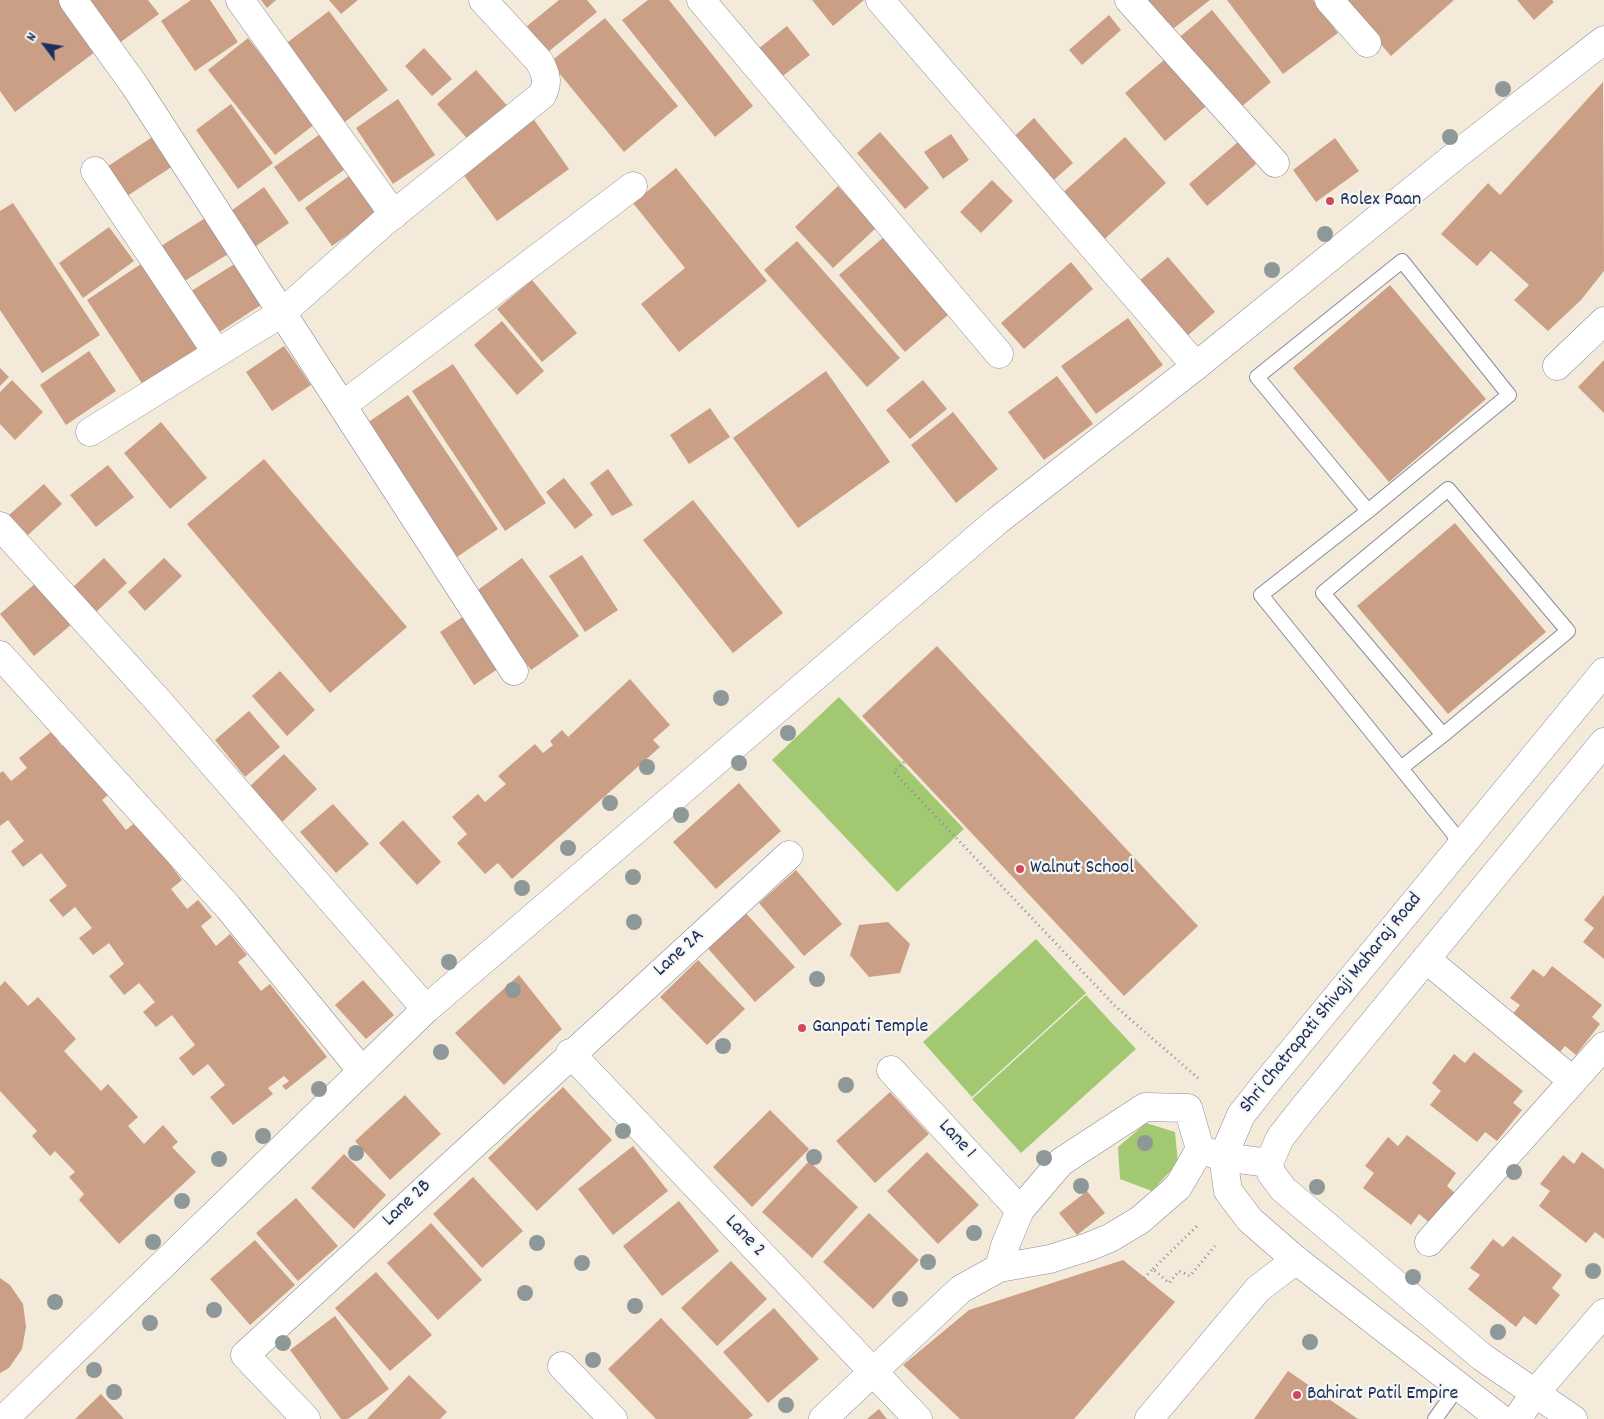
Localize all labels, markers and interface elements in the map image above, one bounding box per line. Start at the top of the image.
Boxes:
north arrow [20,20,70,70]
text: N [22,29,42,45]
place label: Rolex Paan [1340,189,1421,213]
marker: Rolex Paan [1324,195,1336,207]
place label: Walnut School [1030,857,1134,881]
marker: Walnut School [1014,863,1026,875]
street label: Shri Chatrapati Shivaji Maharaj Road [1236,889,1428,1119]
street label: Lane 2A [650,925,710,983]
place label: Ganpati Temple [812,1016,928,1040]
marker: Ganpati Temple [796,1022,808,1034]
street label: Lane 1 [932,1116,980,1164]
street label: Lane 2B [378,1175,438,1233]
street label: Lane 2 [719,1211,769,1263]
place label: Bahirat Patil Empire [1307,1383,1458,1407]
marker: Bahirat Patil Empire [1291,1389,1303,1401]

